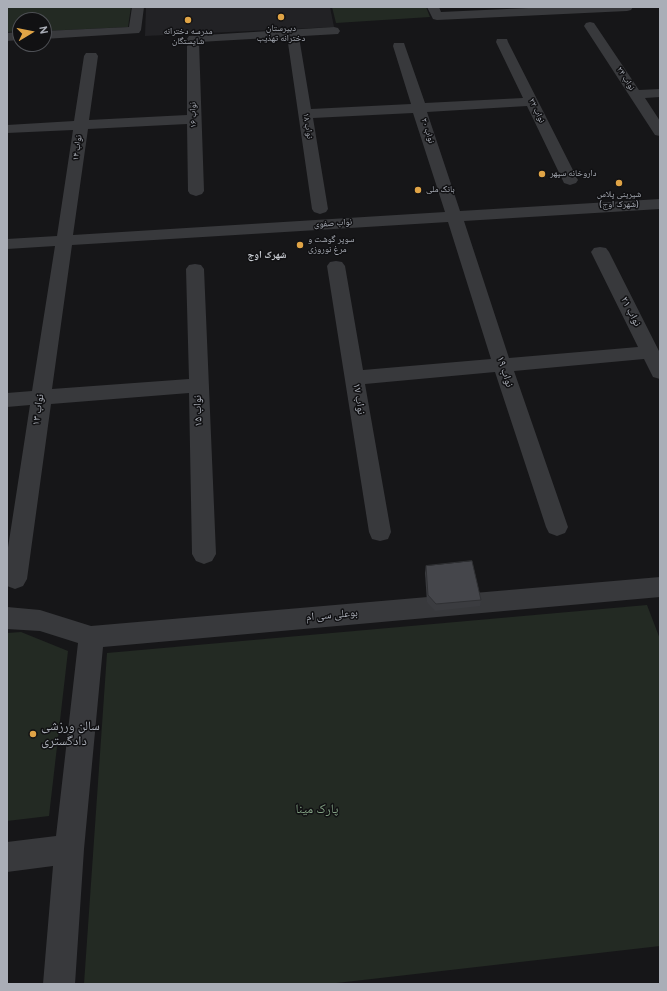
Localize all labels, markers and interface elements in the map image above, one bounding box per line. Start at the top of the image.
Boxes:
north arrow [12,12,52,52]
marker: دبیرستان دخترانه تهذیب [276,12,286,22]
marker: مدرسه دخترانه شایستگان [183,15,193,25]
place label: دبیرستان دخترانه تهذیب [257,24,305,45]
text: N [35,25,50,35]
place label: مدرسه دخترانه شایستگان [164,27,212,48]
street label: نواب ۲۴ [613,65,637,93]
street label: نواب ۲۲ [525,97,547,125]
street label: نواب ۱۶ [188,102,200,128]
street label: نواب ۱۸ [300,112,314,140]
street label: نواب ۲۰ [418,117,436,145]
street label: نواب ۱۴ [71,134,85,162]
marker: داروخانه سپهر [537,169,547,179]
place label: داروخانه سپهر [550,169,596,179]
marker: شیرینی پلاس (شهرک اوج) [614,178,624,188]
marker: بانک ملی [413,185,423,195]
place label: بانک ملی [426,185,455,195]
place label: شیرینی پلاس (شهرک اوج) [597,190,641,211]
street label: نواب صفوی [314,217,352,231]
place label: سوپر گوشت و مرغ نوروزی [308,235,355,256]
marker: سوپر گوشت و مرغ نوروزی [295,240,305,250]
district label: شهرک اوج [247,250,287,262]
street label: نواب ۲۱ [617,295,643,329]
street label: نواب ۱۹ [493,355,515,389]
street label: نواب ۱۷ [349,382,367,416]
street label: نواب ۱۳ [30,393,48,427]
street label: نواب ۱۵ [192,395,206,427]
street label: بوعلی سی ام [306,607,358,625]
place label: سالن ورزشی دادگستری [41,719,100,750]
marker: سالن ورزشی دادگستری [28,729,38,739]
park label: پارک مینا [296,802,338,818]

